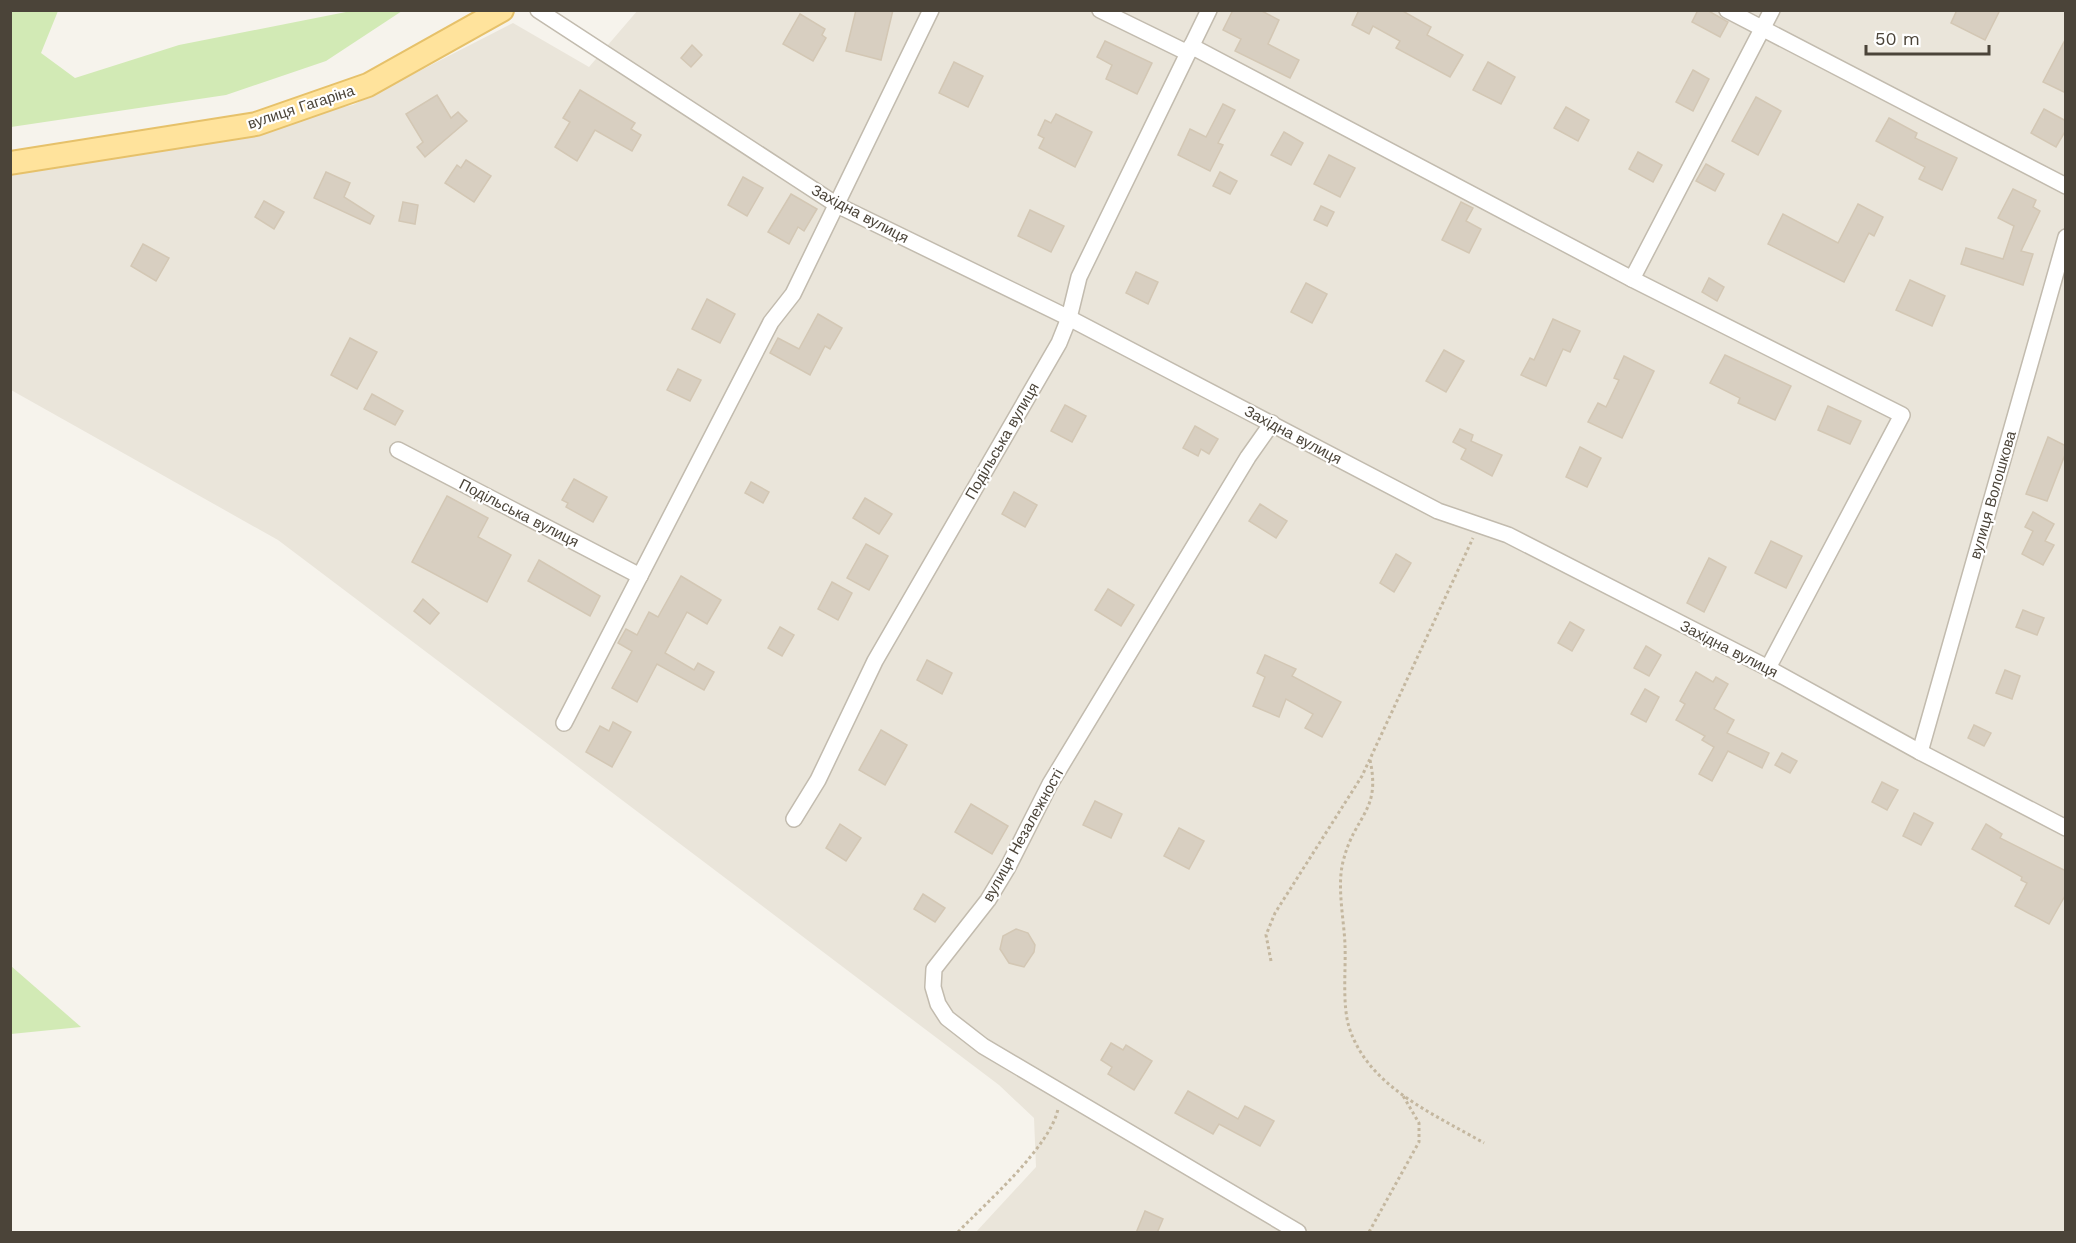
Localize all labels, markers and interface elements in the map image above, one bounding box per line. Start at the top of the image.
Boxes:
scale bar [1866,18,1989,56]
text: 50 m [1875,28,1920,49]
street label: вулиця Гагаріна [245,81,357,133]
street label: Західна вулиця [808,181,912,247]
street label: Подільська вулиця [961,379,1043,503]
street label: Західна вулиця [1241,402,1345,468]
street label: вулиця Волошкова [1966,428,2020,561]
street label: Подільська вулиця [456,475,582,551]
street label: Західна вулиця [1677,617,1781,681]
street label: вулиця Незалежності [979,765,1067,905]

